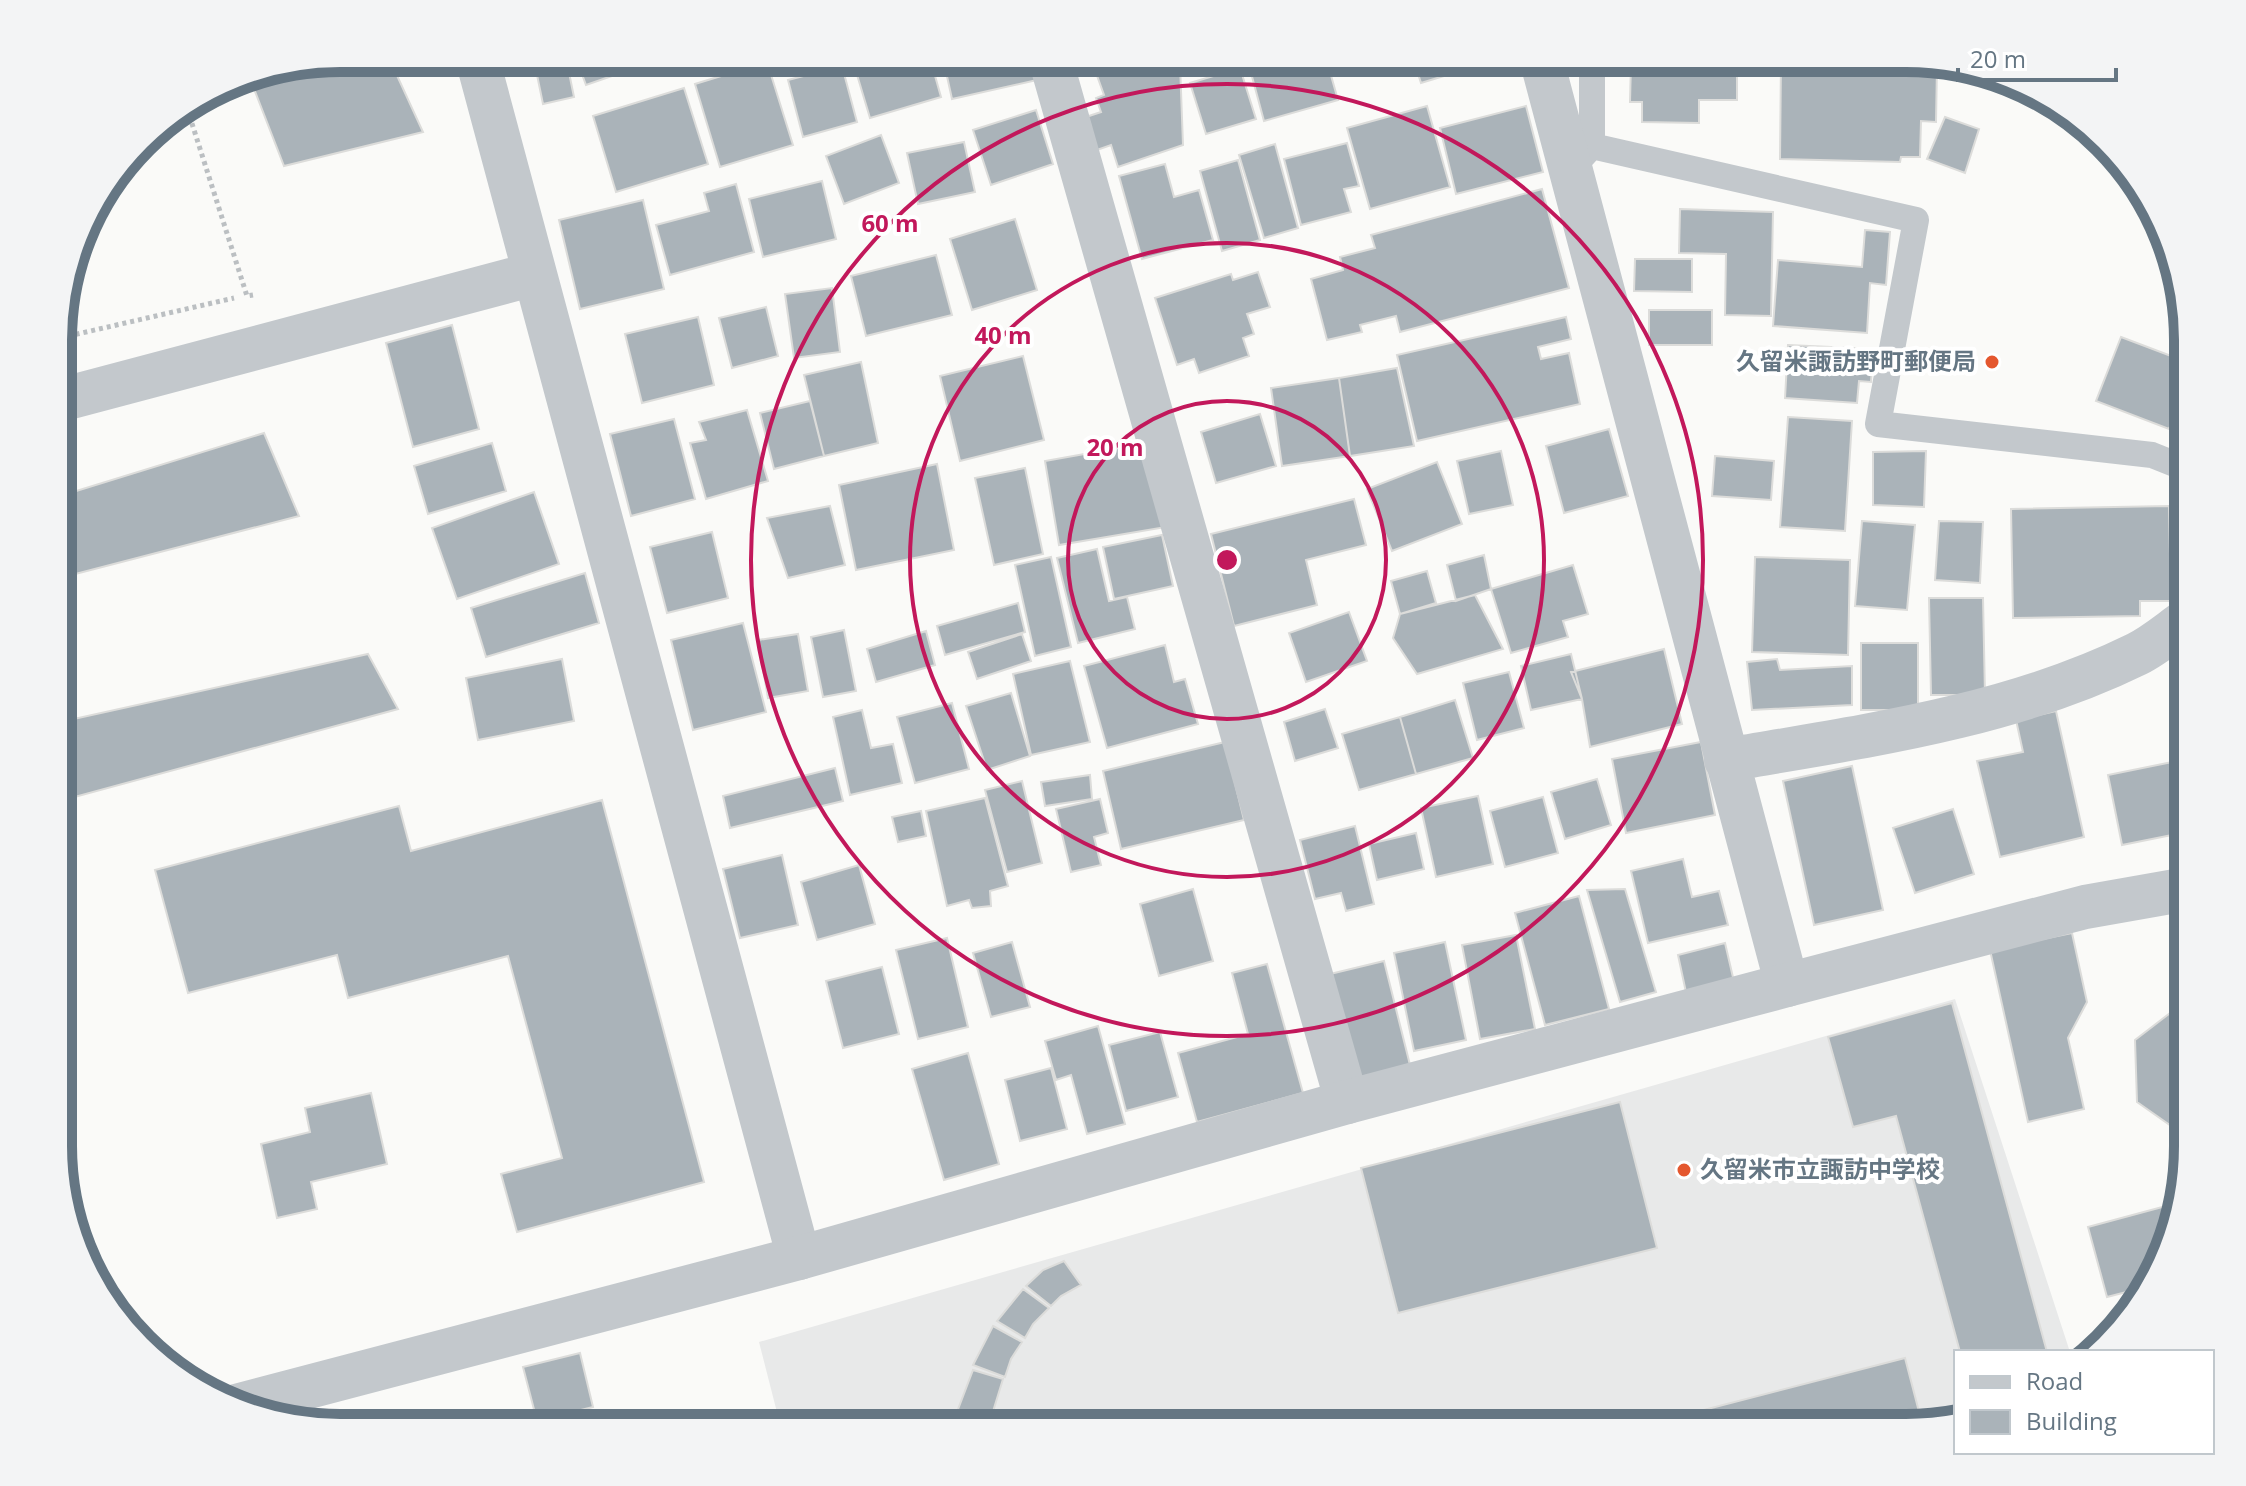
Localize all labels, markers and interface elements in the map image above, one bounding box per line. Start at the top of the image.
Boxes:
scale bar [1958,32,2116,82]
text: 20 m [1970,42,2026,75]
text: 60 m [861,206,919,239]
text: 40 m [974,318,1032,351]
place label: 久留米諏訪野町郵便局 [1736,344,1976,377]
marker: 久留米諏訪野町郵便局 [1983,353,2001,371]
text: 20 m [1086,430,1144,463]
centre of rings [1213,546,1241,574]
place label: 久留米市立諏訪中学校 [1700,1152,1940,1185]
marker: 久留米市立諏訪中学校 [1675,1161,1693,1179]
legend [1954,1350,2214,1454]
text: Road [2026,1364,2083,1397]
text: Building [2026,1404,2117,1437]

